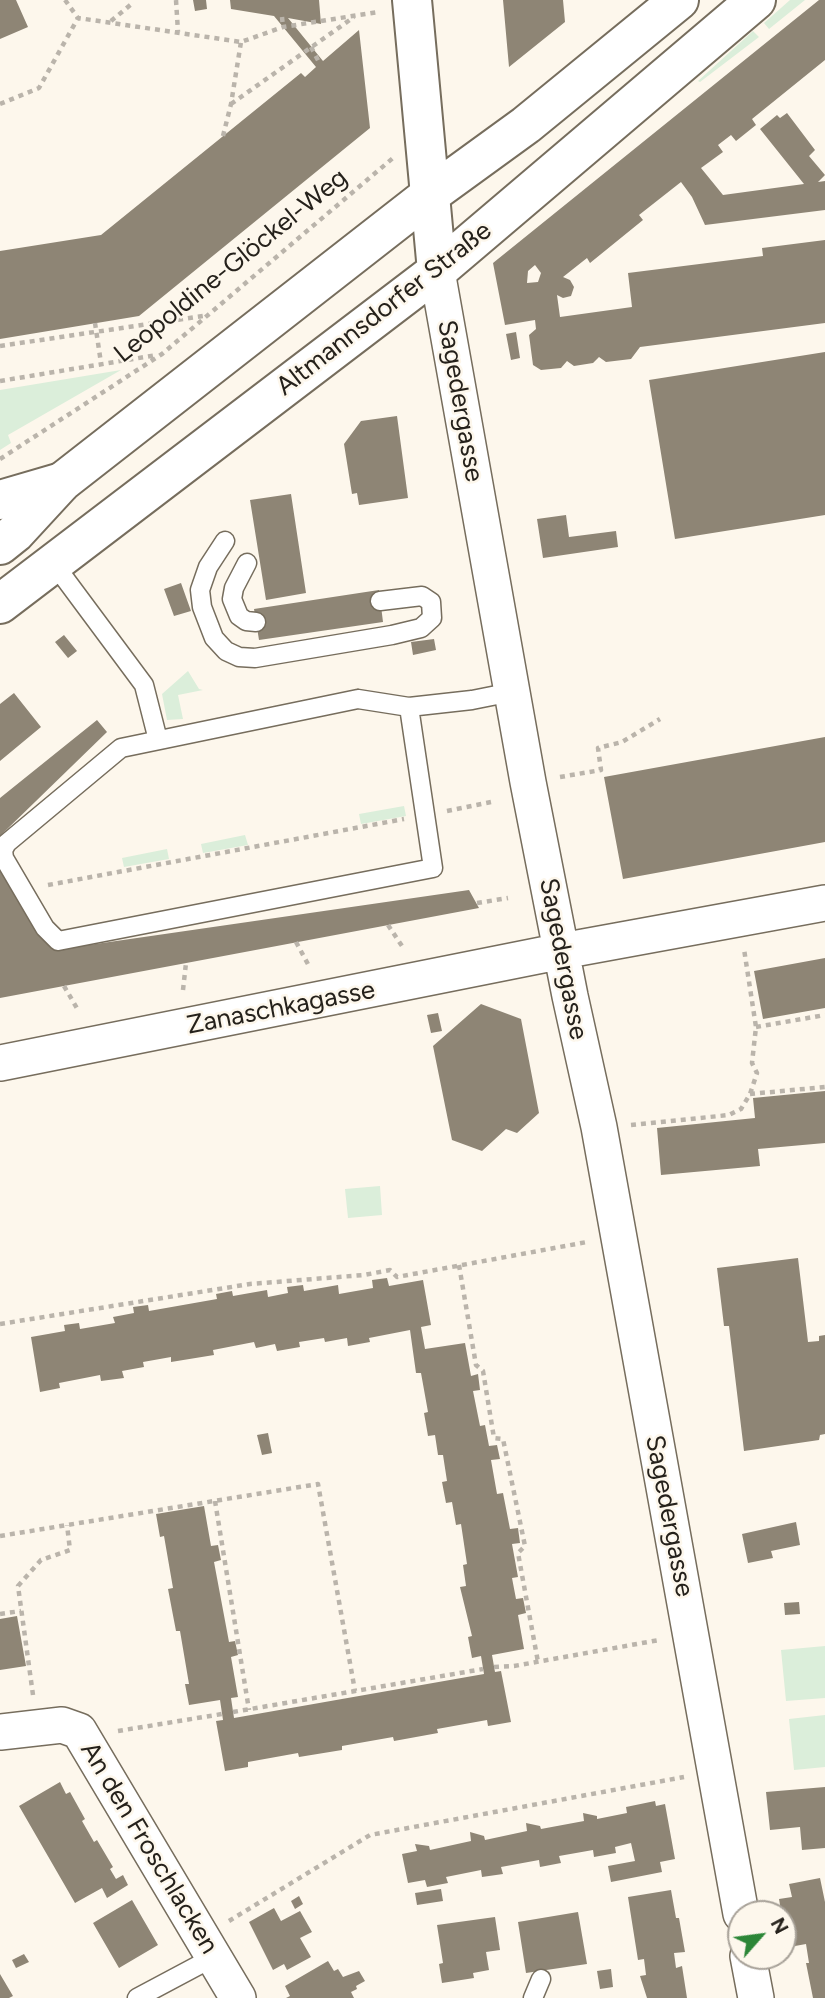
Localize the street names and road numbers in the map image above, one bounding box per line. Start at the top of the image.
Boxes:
street label: Leopoldine-Glöckel-Weg [108,162,354,370]
street label: Altmannsdorfer Straße [270,215,498,403]
street label: Sagedergasse [430,318,490,484]
street label: Sagedergasse [532,876,594,1042]
street label: Zanaschkagasse [184,974,378,1042]
street label: Sagedergasse [638,1433,700,1599]
street label: An den Froschlacken [73,1737,225,1959]

